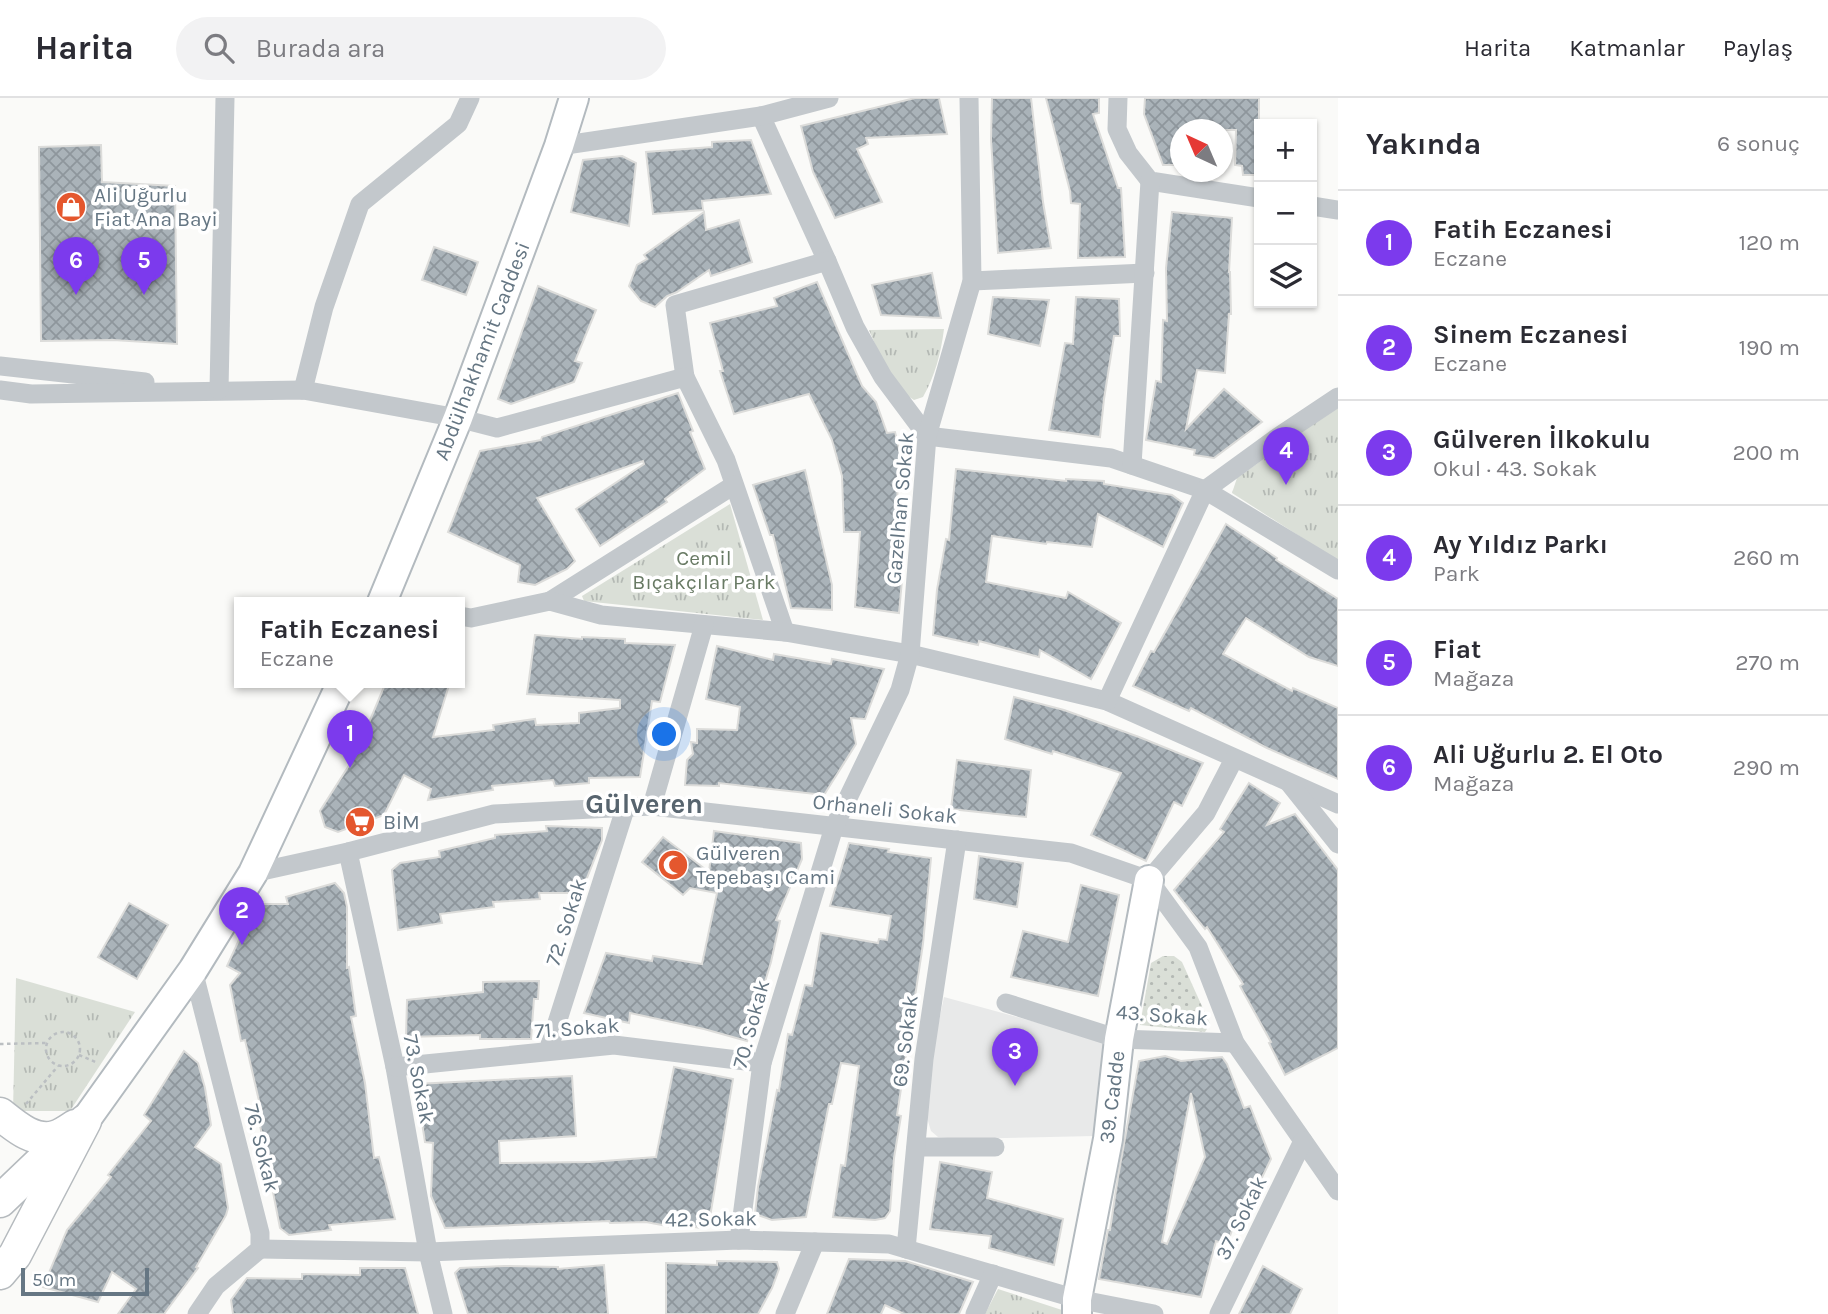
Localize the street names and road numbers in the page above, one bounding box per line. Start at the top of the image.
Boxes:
street label: Abdülhakhamit Caddesi [429,238,535,464]
street label: Gazelhan Sokak [881,431,919,585]
street label: Orhaneli Sokak [811,789,959,829]
street label: 72. Sokak [541,875,591,969]
street label: 70. Sokak [728,977,774,1071]
street label: 69. Sokak [887,994,923,1088]
street label: 43. Sokak [1115,1000,1209,1030]
street label: 71. Sokak [534,1013,620,1043]
street label: 73. Sokak [399,1032,439,1126]
street label: 39. Cadde [1094,1049,1130,1145]
street label: 76. Sokak [239,1101,285,1195]
street label: 37. Sokak [1210,1172,1272,1264]
street label: 42. Sokak [665,1206,757,1232]

